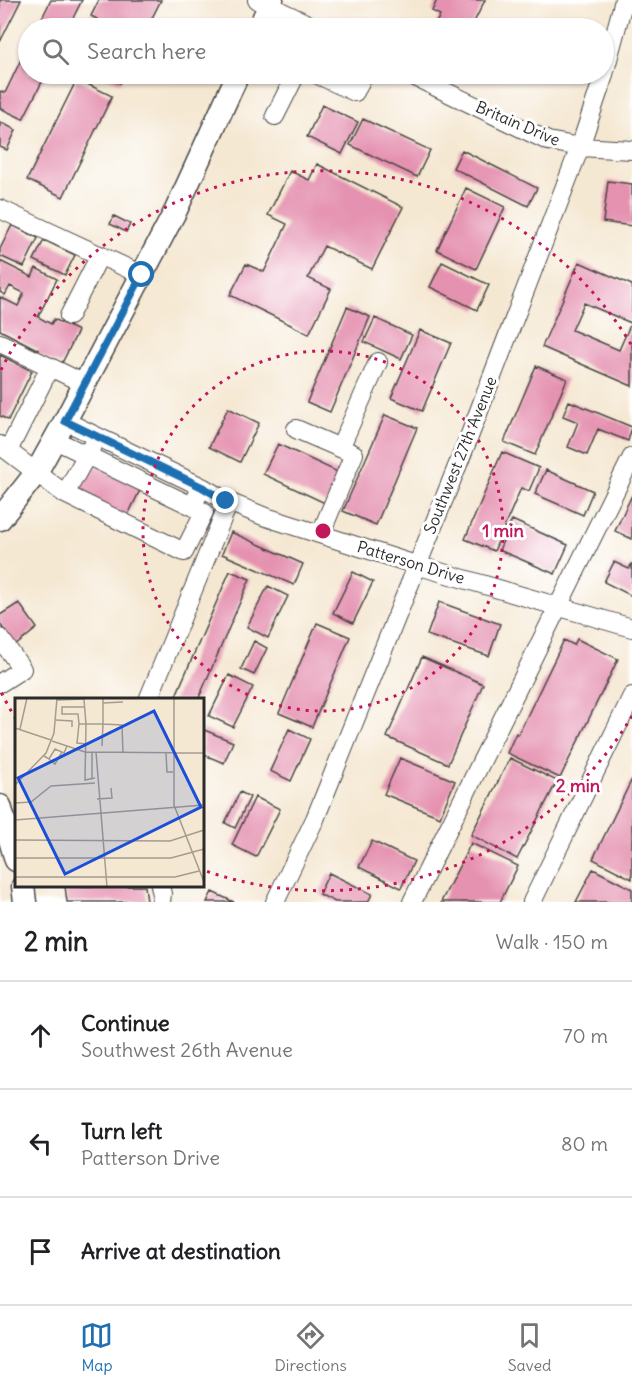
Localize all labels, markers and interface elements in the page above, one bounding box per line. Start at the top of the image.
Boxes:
search box [18,18,614,84]
icon: search [39,35,72,68]
text: Search here [87,37,206,65]
street label: Britain Drive [473,96,563,150]
route start [128,261,154,287]
street label: Southwest 27th Avenue [419,373,501,537]
route end [212,487,238,513]
text: 1 min [482,519,524,542]
centre of rings [313,521,333,541]
street label: Patterson Drive [355,536,467,588]
inset map [15,698,204,887]
text: 2 min [556,774,601,797]
text: 2 min [24,925,88,958]
text: Walk · 150 m [496,929,608,954]
text: Continue [81,1009,170,1037]
icon: ahead [24,1019,57,1052]
text: 70 m [563,1023,608,1048]
text: Southwest 26th Avenue [81,1037,293,1062]
text: Turn left [81,1117,162,1145]
icon: left [24,1127,57,1160]
text: 80 m [561,1131,608,1156]
text: Patterson Drive [81,1145,220,1170]
icon: arrive [24,1235,57,1268]
text: Arrive at destination [81,1237,281,1265]
tab: Map [80,1319,113,1375]
tab: Directions [274,1319,347,1375]
tab: Saved [508,1319,552,1375]

